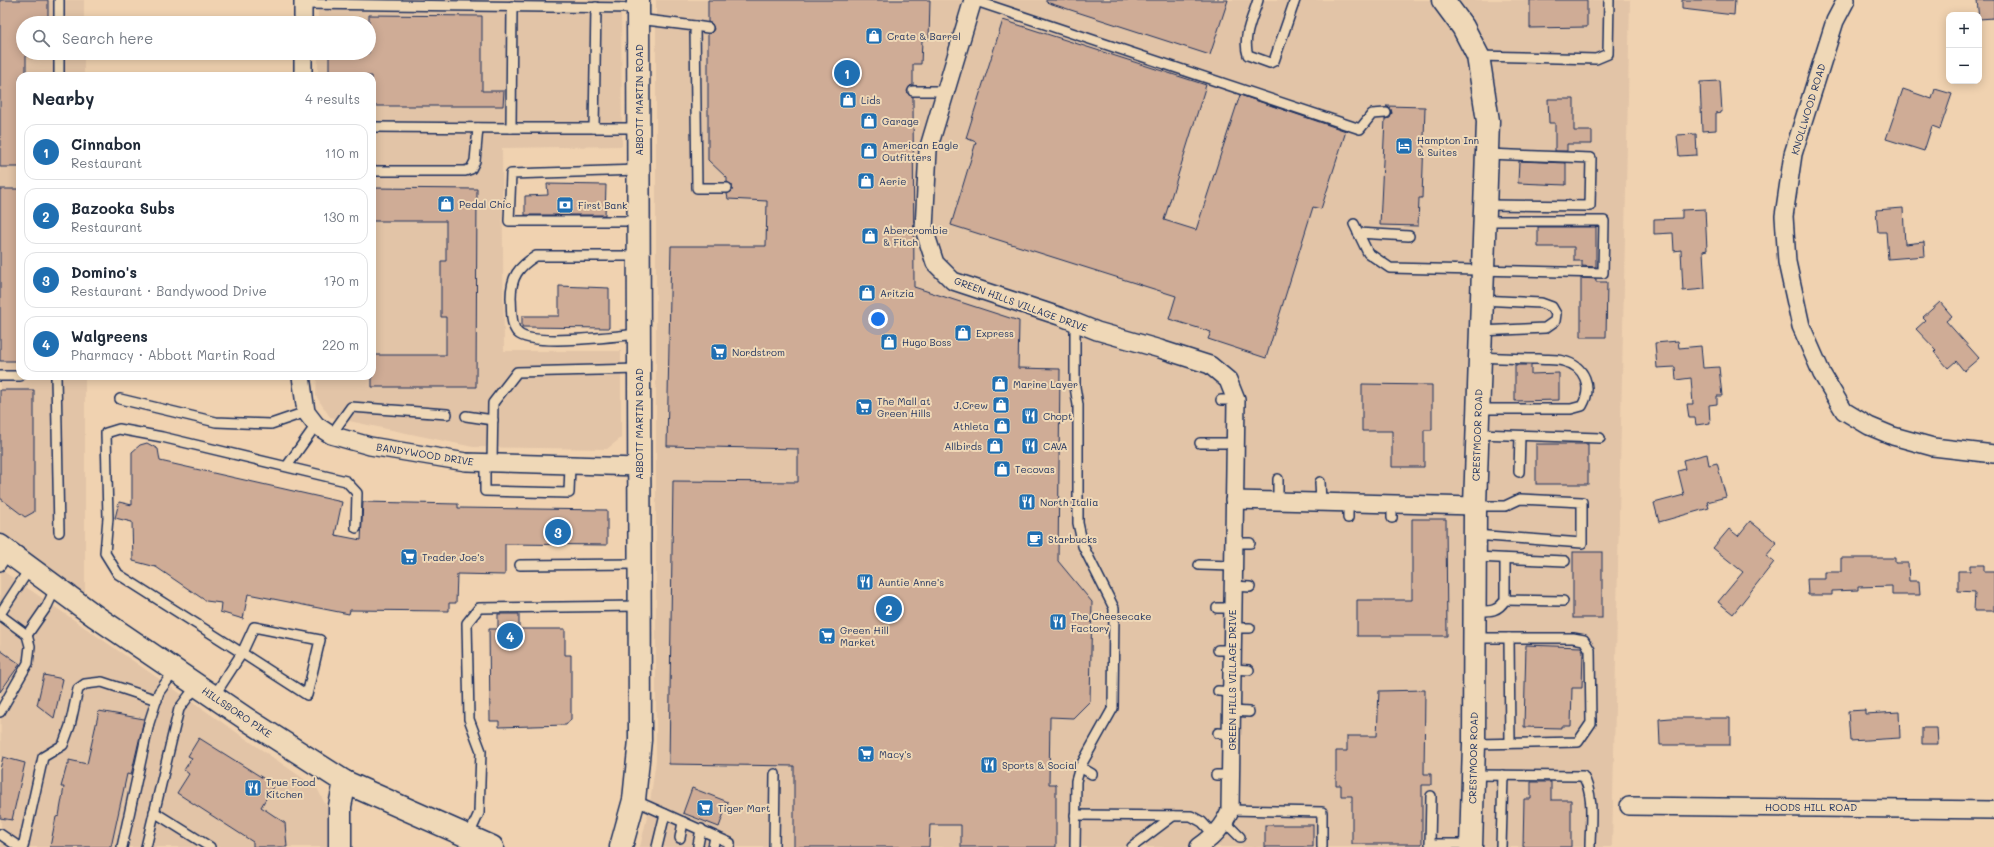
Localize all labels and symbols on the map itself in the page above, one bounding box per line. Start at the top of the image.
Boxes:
shop icon: Crate & Barrel [864,26,884,46]
place label: Crate & Barrel [887,29,961,43]
street label: ABBOTT MARTIN ROAD [632,44,646,156]
pin: 1 [834,58,860,88]
street label: KNOLLWOOD ROAD [1787,62,1829,156]
shop icon: Lids [838,90,858,110]
place label: Lids [861,93,881,107]
shop icon: Garage [859,111,879,131]
place label: Garage [882,114,919,128]
place label: Hampton Inn & Suites [1417,133,1479,159]
hotel icon: Hampton Inn & Suites [1394,136,1414,156]
place label: American Eagle Outfitters [882,138,958,164]
shop icon: American Eagle Outfitters [859,141,879,161]
shop icon: Aerie [856,171,876,191]
place label: Aerie [879,174,906,188]
shop icon: Pedal Chic [436,194,456,214]
bank icon: First Bank [555,195,575,215]
place label: Pedal Chic [459,197,511,211]
place label: First Bank [578,198,627,212]
place label: Abercrombie & Fitch [883,223,948,249]
shop icon: Abercrombie & Fitch [860,226,880,246]
street label: GREEN HILLS VILLAGE DRIVE [952,273,1090,335]
shop icon: Aritzia [857,283,877,303]
place label: Aritzia [880,286,914,300]
your location [868,309,888,329]
shop icon: Express [953,323,973,343]
place label: Express [976,326,1014,340]
shop icon: Hugo Boss [879,332,899,352]
place label: Hugo Boss [902,335,952,349]
supermarket icon: Nordstrom [709,342,729,362]
place label: Nordstrom [732,345,785,359]
street label: ABBOTT MARTIN ROAD [632,368,646,480]
shop icon: Marine Layer [990,374,1010,394]
place label: Marine Layer [1013,377,1078,391]
street label: CRESTMOOR ROAD [1468,389,1486,481]
place label: The Mall at Green Hills [877,394,931,420]
shop icon: J.Crew [991,395,1011,415]
supermarket icon: The Mall at Green Hills [854,397,874,417]
place label: J.Crew [953,398,988,412]
restaurant icon: Chopt [1020,406,1040,426]
place label: Chopt [1043,409,1072,423]
shop icon: Athleta [992,416,1012,436]
place label: Athleta [953,419,989,433]
shop icon: Allbirds [985,436,1005,456]
restaurant icon: CAVA [1020,436,1040,456]
street label: BANDYWOOD DRIVE [375,439,475,469]
place label: Allbirds [944,439,982,453]
place label: CAVA [1043,439,1067,453]
shop icon: Tecovas [992,459,1012,479]
place label: Tecovas [1015,462,1055,476]
restaurant icon: North Italia [1017,492,1037,512]
place label: North Italia [1040,495,1098,509]
pin: 3 [545,517,571,547]
cafe icon: Starbucks [1025,529,1045,549]
place label: Starbucks [1048,532,1097,546]
supermarket icon: Trader Joe's [399,547,419,567]
place label: Trader Joe's [422,550,484,564]
restaurant icon: Auntie Anne's [855,572,875,592]
place label: Auntie Anne's [878,575,944,589]
pin: 2 [876,594,902,624]
place label: The Cheesecake Factory [1071,609,1151,635]
street label: GREEN HILLS VILLAGE DRIVE [1225,609,1239,751]
restaurant icon: The Cheesecake Factory [1048,612,1068,632]
pin: 4 [497,621,523,651]
place label: Green Hill Market [840,623,889,649]
supermarket icon: Green Hill Market [817,626,837,646]
street label: HILLSBORO PIKE [199,683,275,741]
street label: CRESTMOOR ROAD [1465,712,1481,804]
supermarket icon: Macy's [856,744,876,764]
place label: Macy's [879,747,912,761]
restaurant icon: Sports & Social [979,755,999,775]
place label: Sports & Social [1002,758,1077,772]
place label: True Food Kitchen [266,775,315,801]
restaurant icon: True Food Kitchen [243,778,263,798]
supermarket icon: Tiger Mart [695,798,715,818]
street label: HOODS HILL ROAD [1765,800,1857,814]
place label: Tiger Mart [718,801,770,815]

